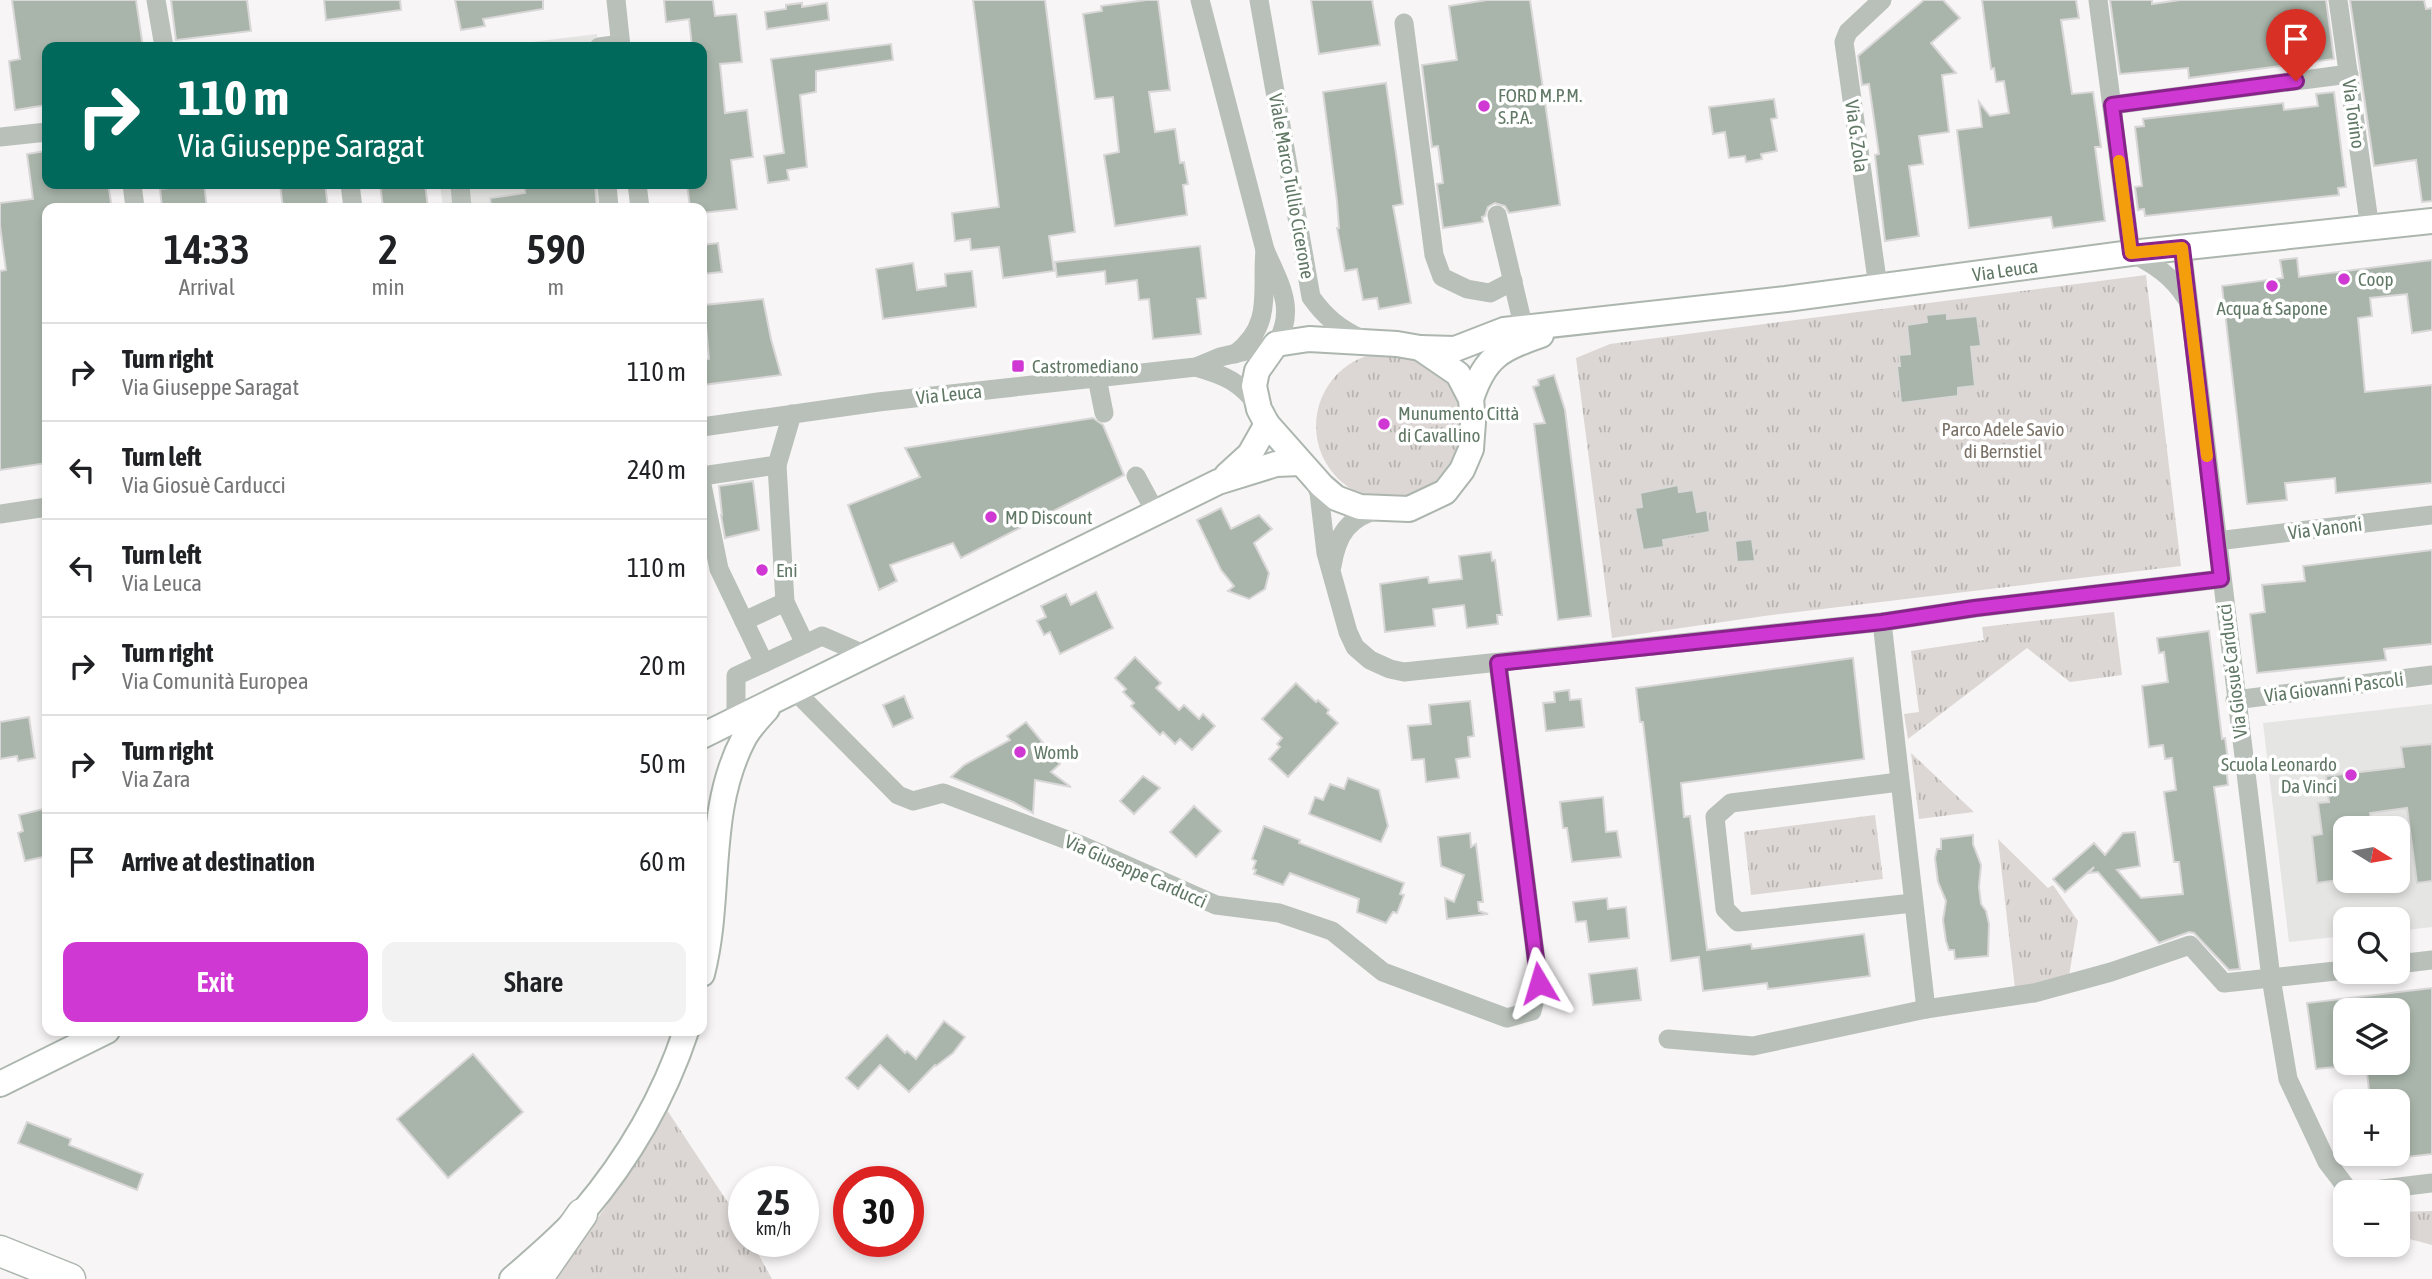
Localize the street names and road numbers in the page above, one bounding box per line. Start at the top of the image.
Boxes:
street label: Via Torino [2338,78,2370,150]
street label: Viale Marco Tullio Cicerone [1265,92,1319,280]
street label: Via G. Zola [1841,99,1873,173]
street label: Via Leuca [1971,255,2039,285]
street label: Via Leuca [915,380,983,408]
street label: Via Vanoni [2287,513,2363,543]
street label: Via Giosuè Carducci [2213,603,2251,739]
street label: Via Giovanni Pascoli [2263,668,2405,706]
street label: Via Giuseppe Carducci [1062,830,1210,912]

